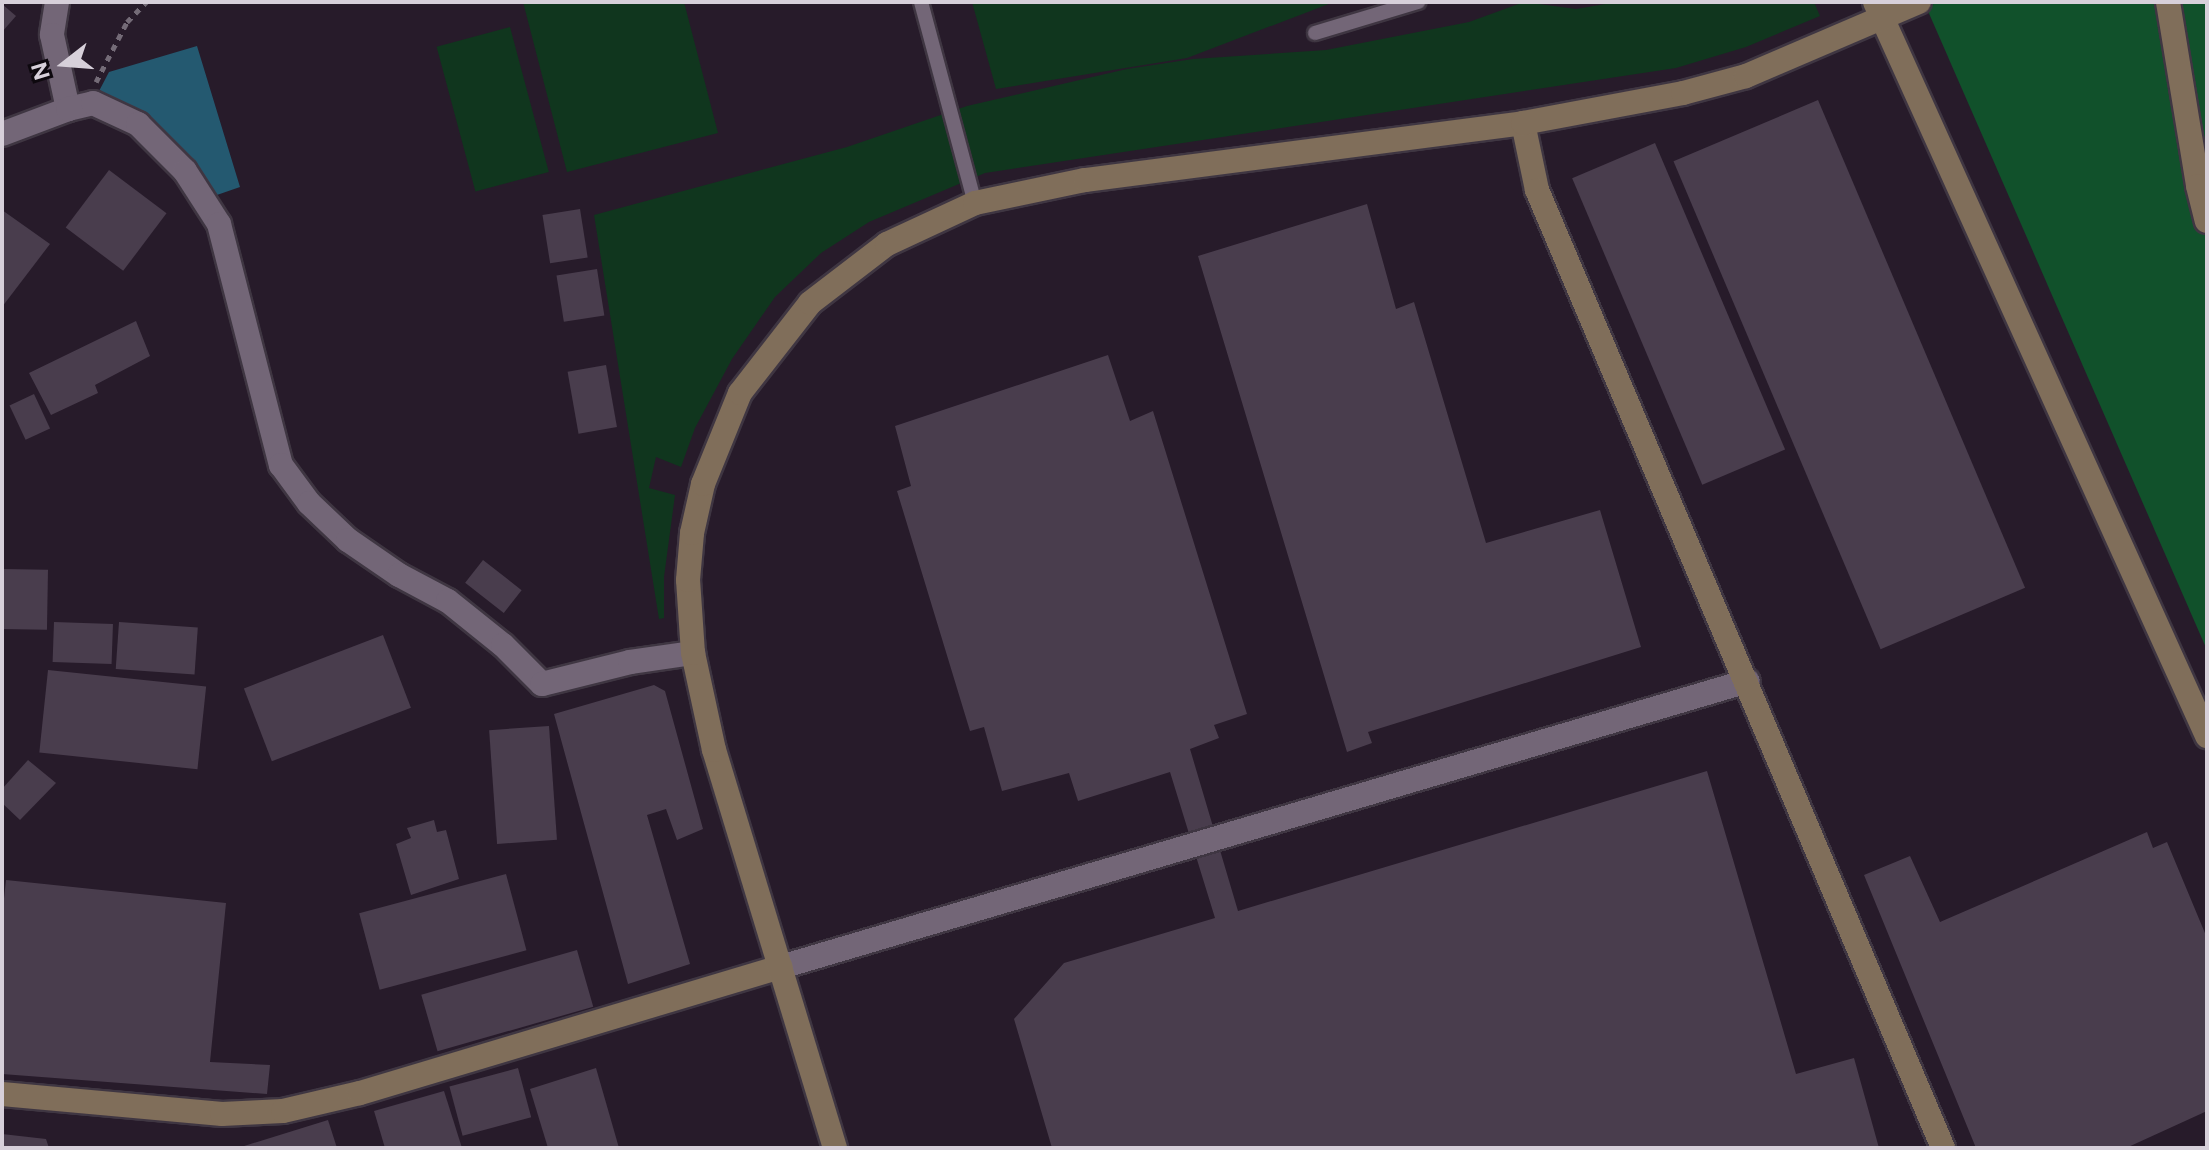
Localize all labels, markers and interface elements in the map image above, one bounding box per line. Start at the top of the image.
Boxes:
north arrow [24,24,104,104]
text: N [25,59,56,83]

